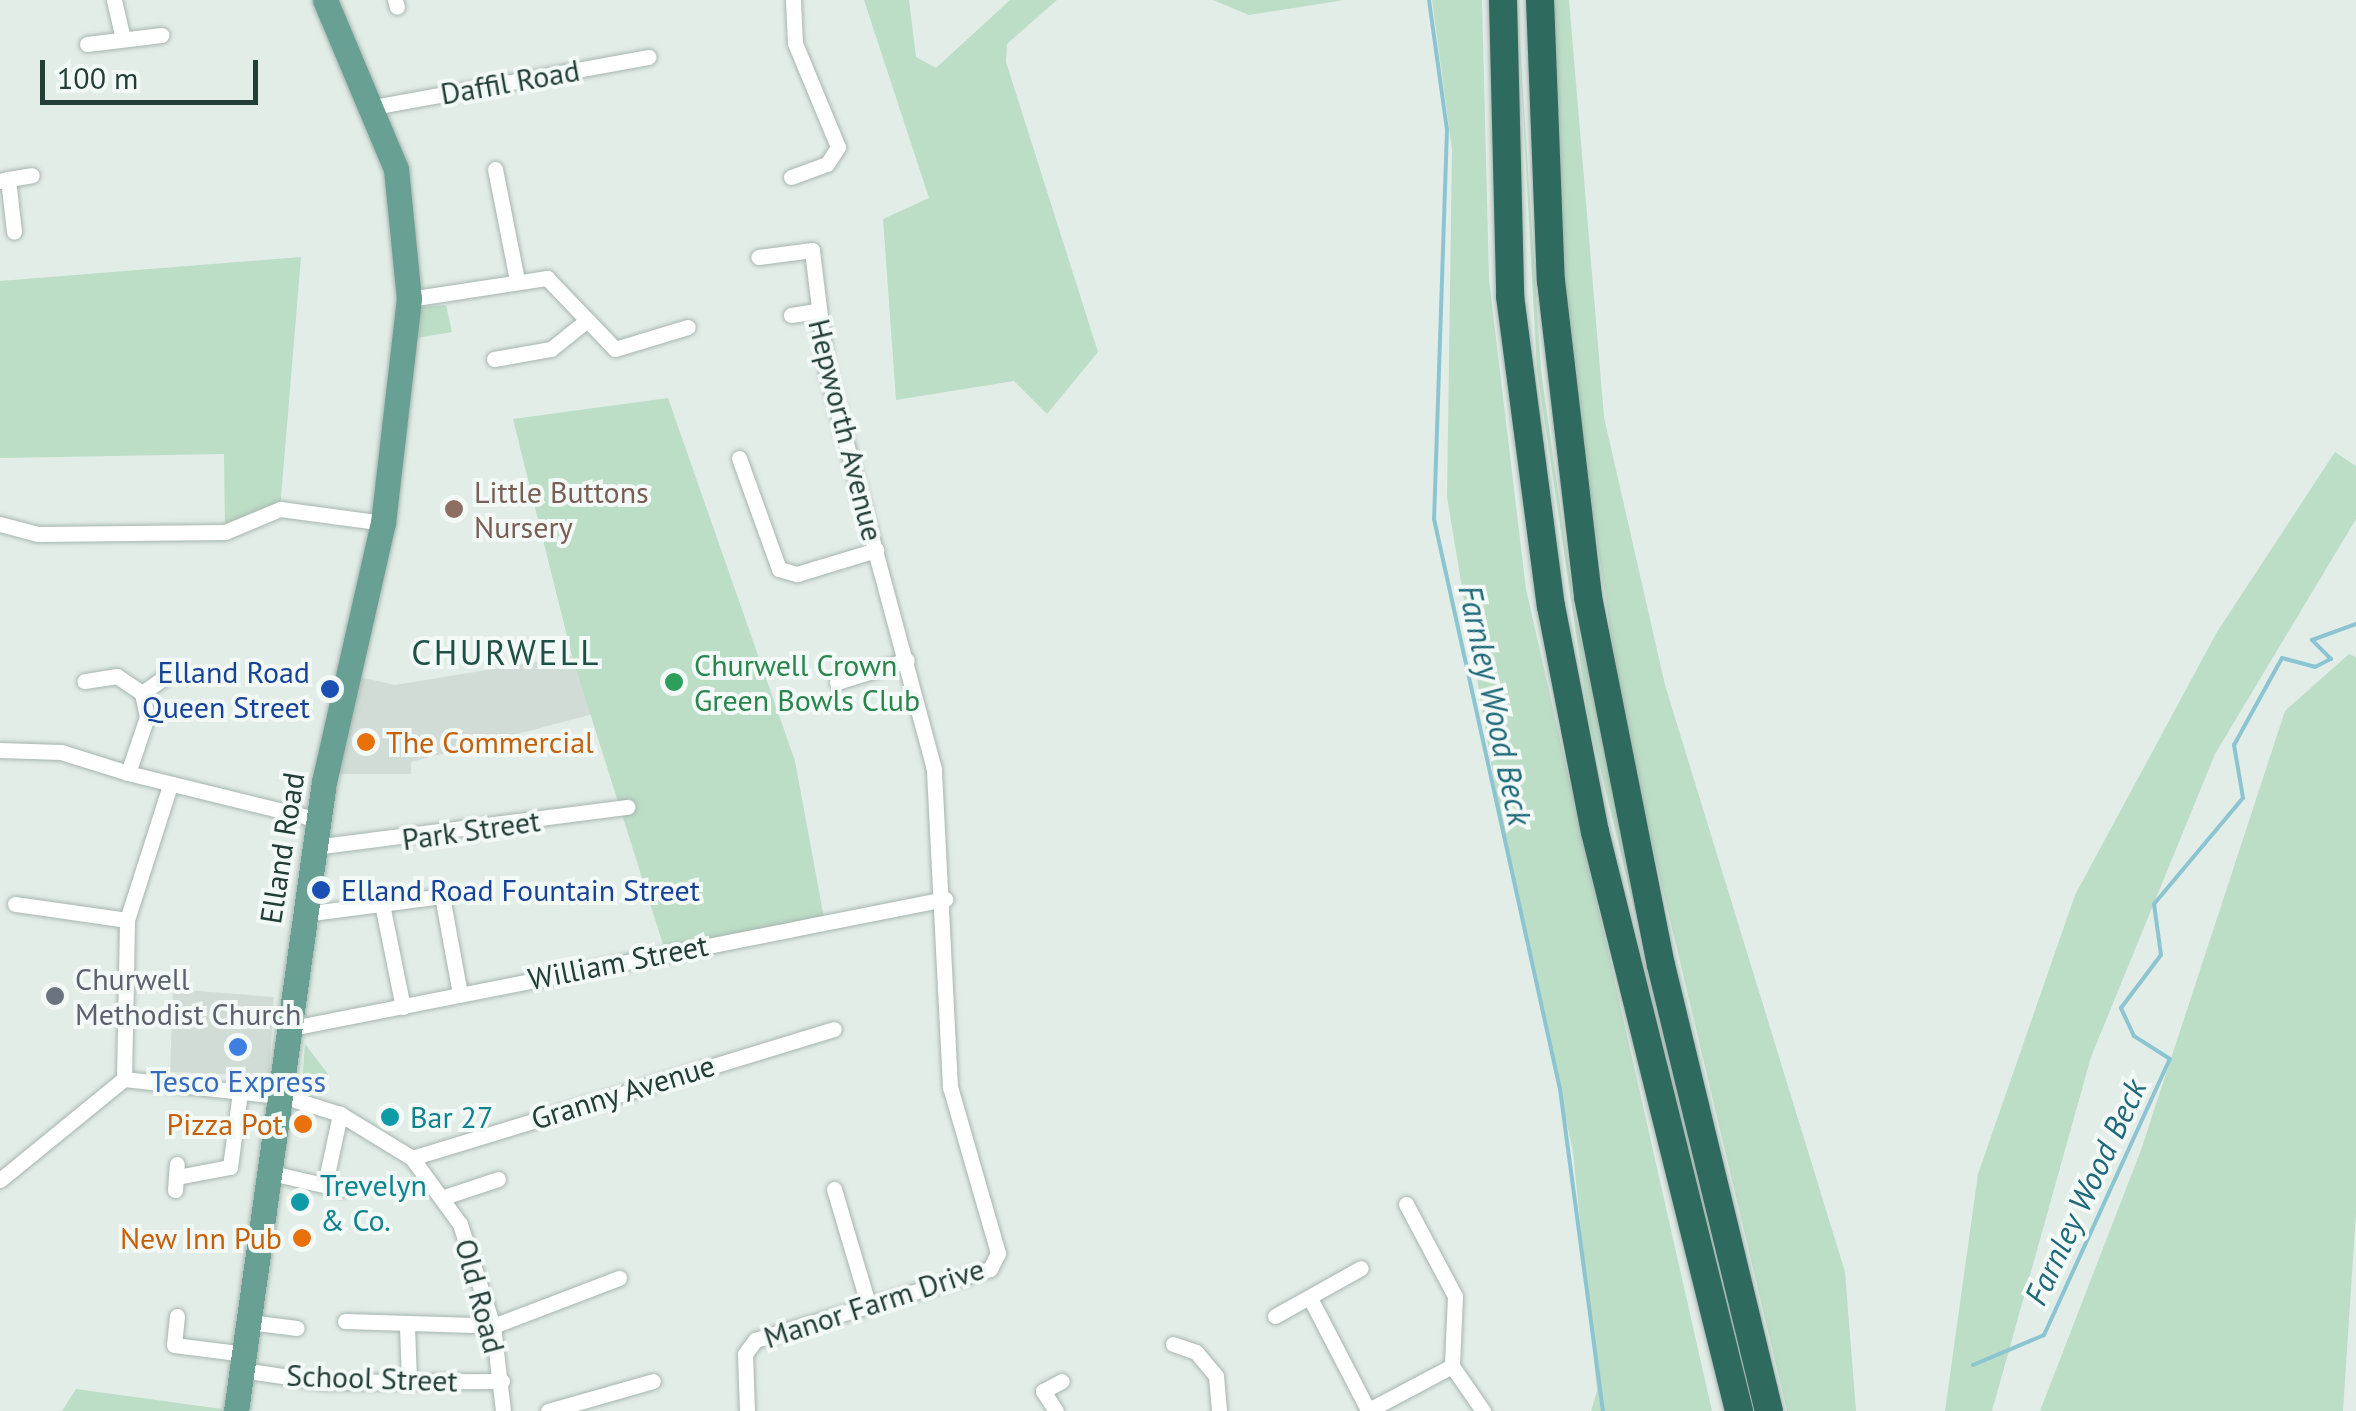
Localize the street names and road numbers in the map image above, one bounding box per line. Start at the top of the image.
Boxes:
street label: Daffil Road [438,52,582,112]
street label: Hepworth Avenue [801,315,891,545]
street label: Elland Road [252,770,312,926]
street label: Park Street [399,802,543,858]
street label: William Street [525,927,711,997]
street label: Granny Avenue [526,1047,720,1137]
street label: Old Road [447,1235,513,1357]
street label: Manor Farm Drive [759,1250,989,1356]
street label: School Street [286,1357,458,1399]

